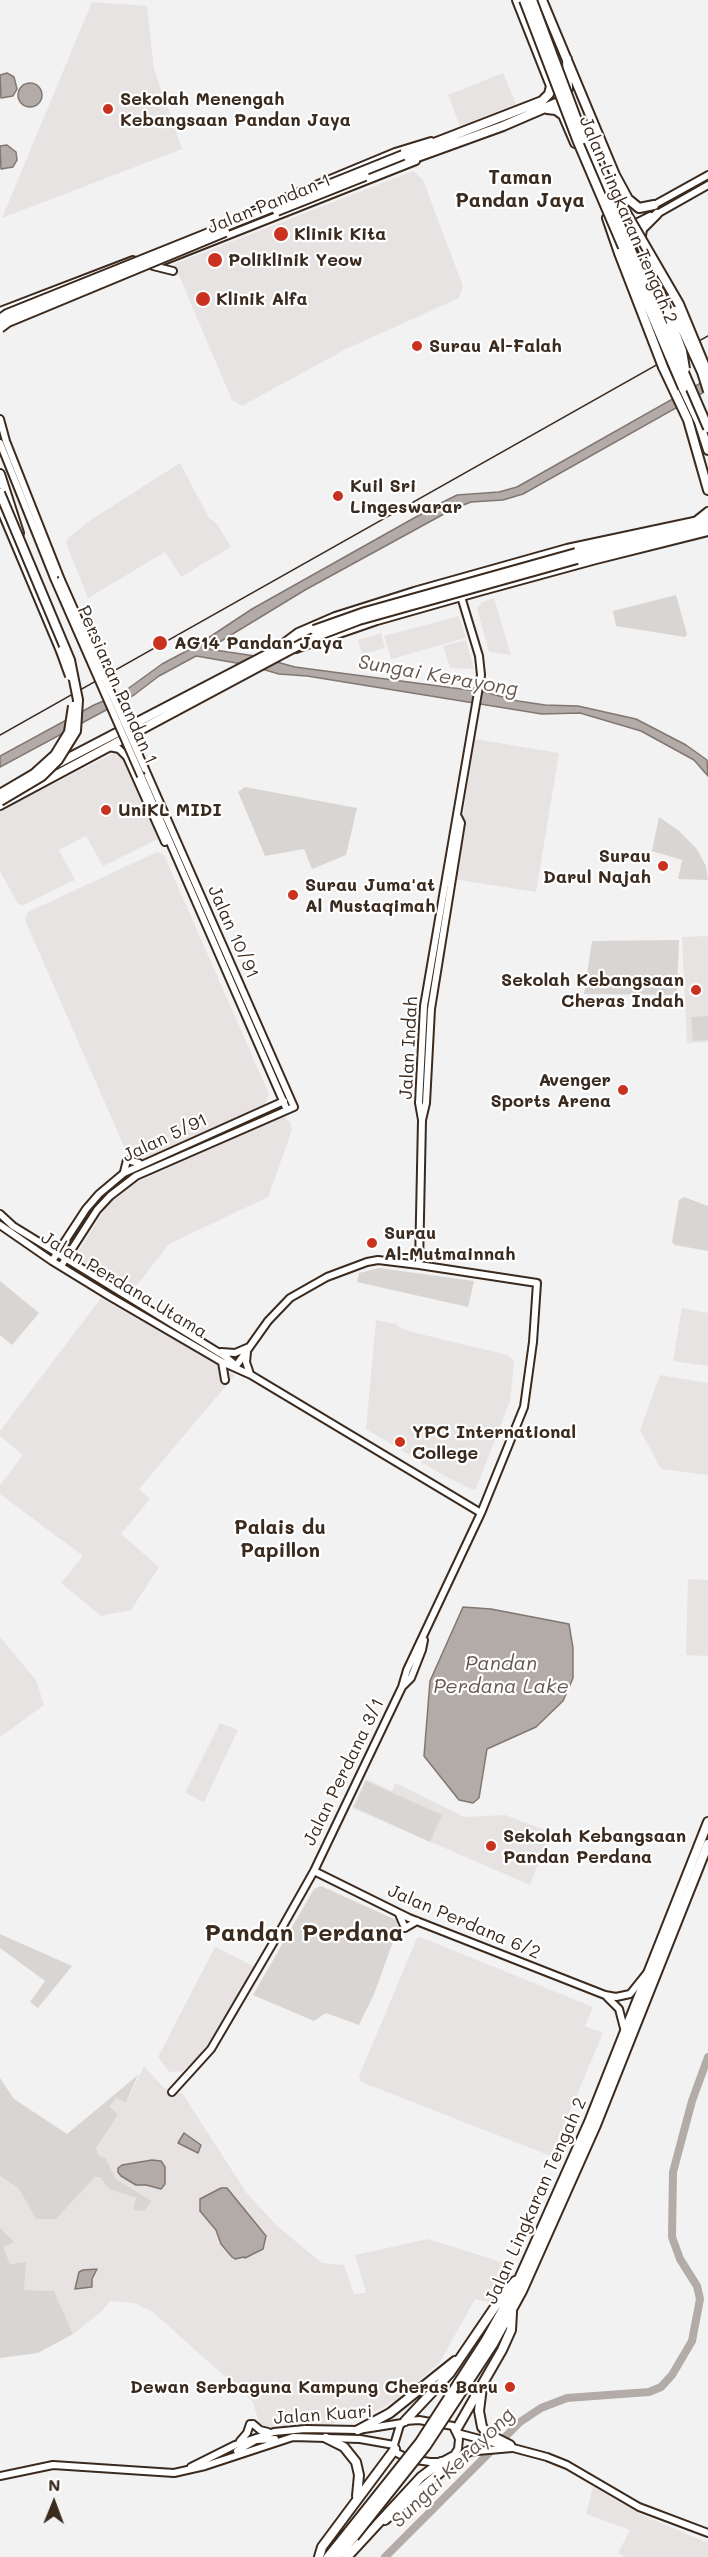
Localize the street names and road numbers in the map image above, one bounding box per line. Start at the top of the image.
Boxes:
street label: Jalan Lingkaran Tengah 2 [574,113,682,327]
street label: Jalan Pandan 1 [204,169,334,239]
street label: Persiaran Pandan 1 [72,602,162,768]
street label: Jalan 10/91 [203,882,263,982]
street label: Jalan Indah [396,996,422,1100]
street label: Jalan 5/91 [119,1109,211,1167]
street label: Jalan Perdana Utama [37,1227,211,1343]
street label: Jalan Perdana 3/1 [299,1695,389,1849]
street label: Jalan Perdana 6/2 [384,1880,544,1964]
street label: Jalan Lingkaran Tengah 2 [481,2095,591,2307]
street label: Jalan Kuari [273,2401,373,2429]

